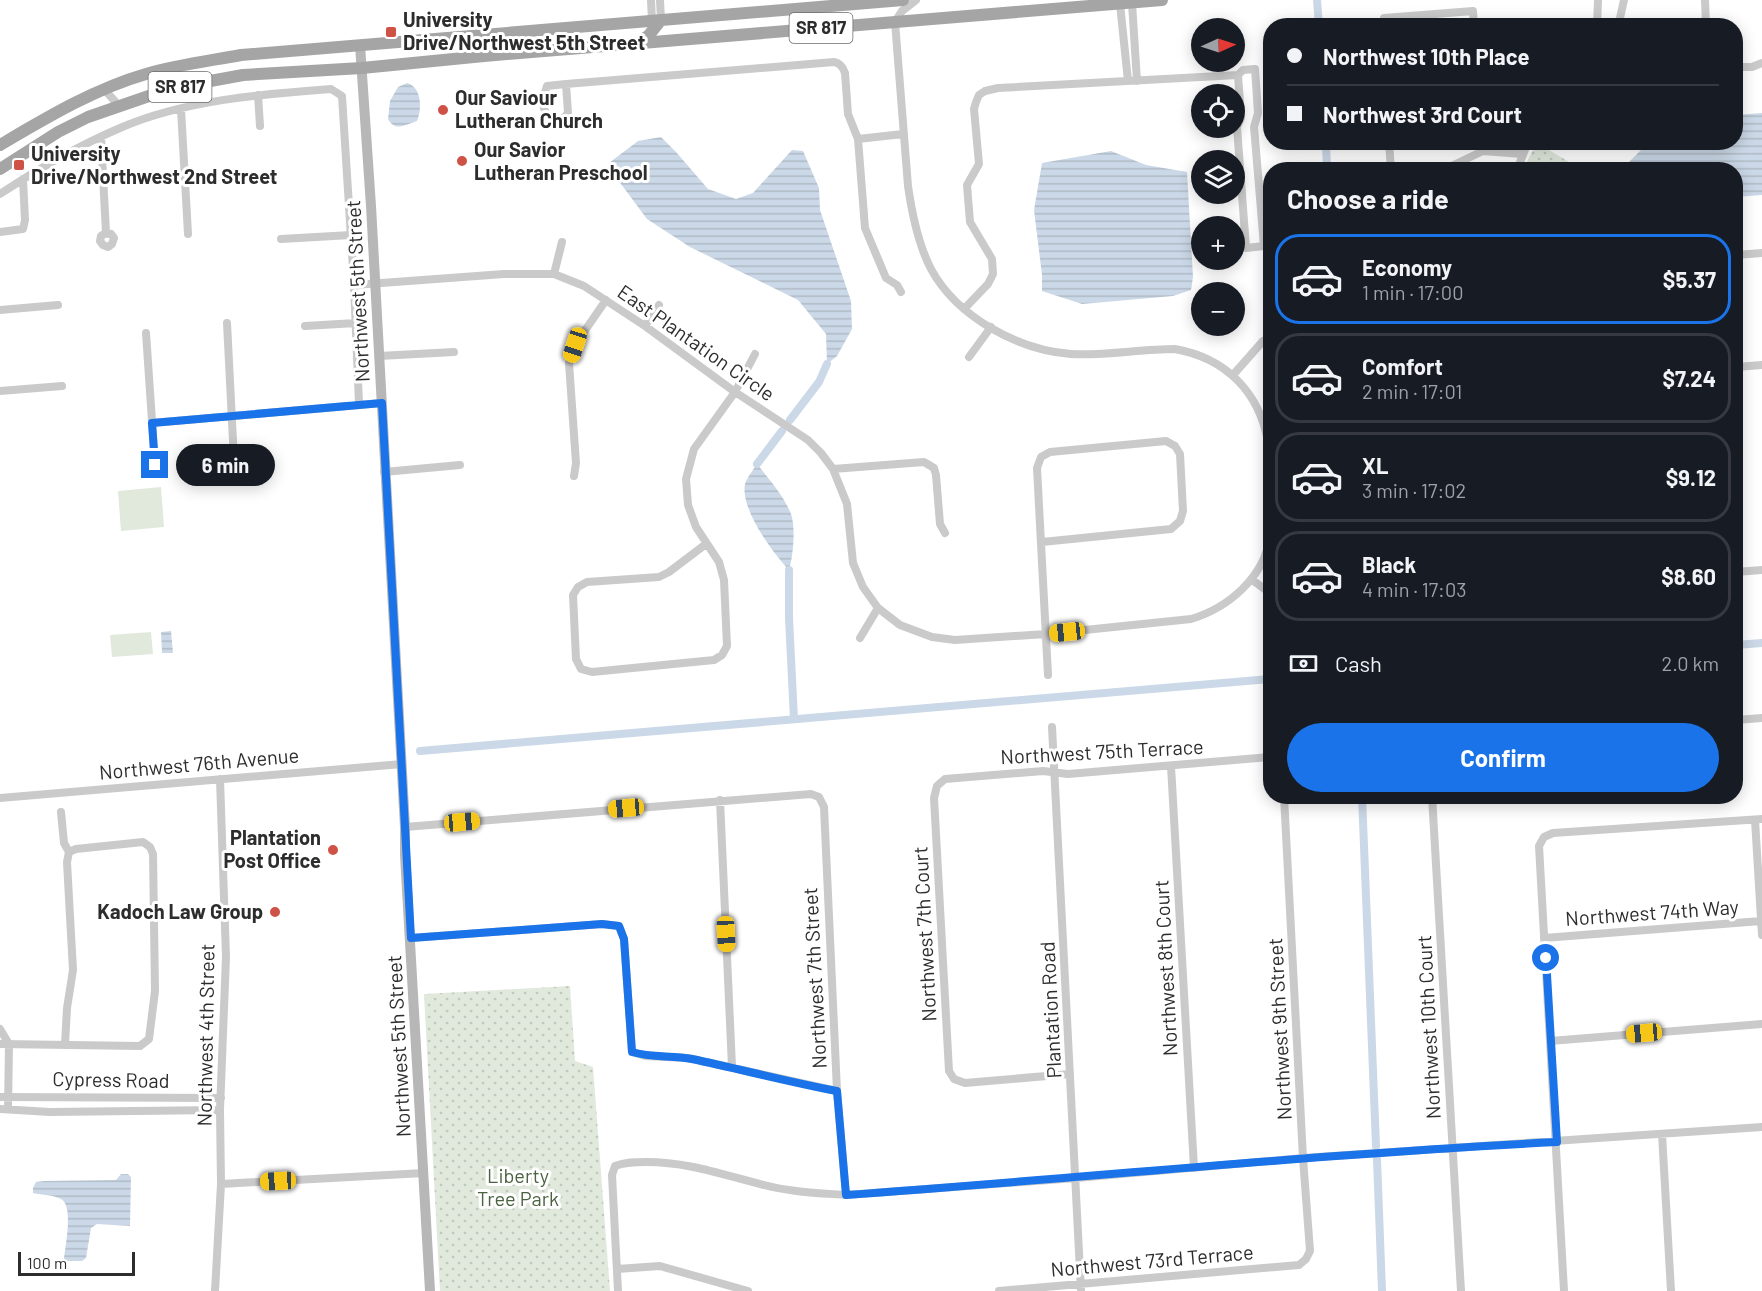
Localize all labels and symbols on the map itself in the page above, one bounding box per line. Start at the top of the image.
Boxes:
place label: University Drive/Northwest 5th Street [403,7,645,54]
road number: SR 817 [790,13,852,43]
north arrow [1191,18,1245,72]
marker: University Drive/Northwest 5th Street [384,25,398,39]
road number: SR 817 [148,72,212,102]
place label: Our Saviour Lutheran Church [455,85,603,132]
marker: Our Saviour Lutheran Church [436,103,450,117]
place label: Our Savior Lutheran Preschool [474,137,648,184]
place label: University Drive/Northwest 2nd Street [31,141,277,188]
marker: Our Savior Lutheran Preschool [455,154,469,168]
marker: University Drive/Northwest 2nd Street [12,158,26,172]
street label: Northwest 5th Street [340,199,374,383]
street label: East Plantation Circle [613,279,780,405]
car [561,325,589,365]
callout: 6 min [176,444,275,486]
route end [141,451,168,478]
car [1048,621,1086,643]
street label: Northwest 75th Terrace [1000,734,1204,768]
street label: Northwest 76th Avenue [98,742,300,784]
car [607,797,645,819]
car [443,811,481,833]
place label: Plantation Post Office [223,825,321,872]
marker: Plantation Post Office [326,843,340,857]
street label: Northwest 7th Court [907,846,941,1022]
street label: Northwest 8th Court [1148,879,1182,1057]
street label: Northwest 7th Street [797,887,831,1069]
street label: Northwest 74th Way [1564,894,1739,930]
place label: Kadoch Law Group [97,899,263,923]
marker: Kadoch Law Group [268,905,282,919]
car [716,916,736,952]
street label: Northwest 10th Court [1411,934,1445,1120]
street label: Northwest 9th Street [1262,937,1296,1121]
street label: Plantation Road [1034,941,1066,1079]
street label: Northwest 4th Street [191,943,219,1127]
route start [1532,944,1559,971]
street label: Northwest 5th Street [381,954,415,1138]
car [1625,1022,1663,1044]
street label: Cypress Road [52,1066,170,1092]
park label: Liberty Tree Park [477,1163,559,1210]
car [260,1171,296,1191]
street label: Northwest 73rd Terrace [1049,1239,1254,1281]
scale bar [18,1249,135,1276]

